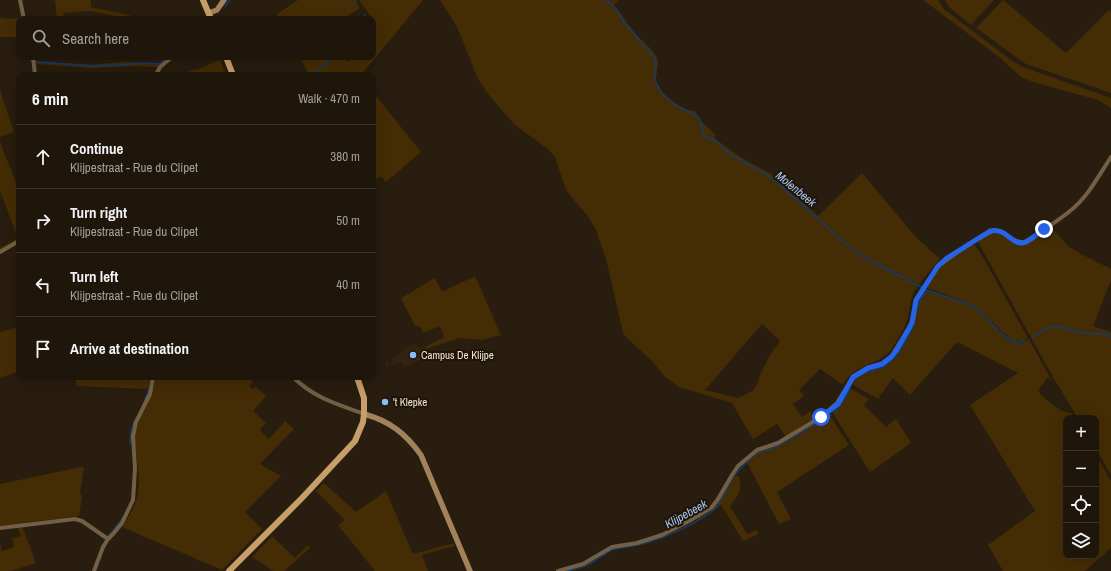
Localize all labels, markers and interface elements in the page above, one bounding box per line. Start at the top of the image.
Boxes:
search box [16,16,376,60]
icon: search [30,27,52,49]
text: Search here [62,28,129,49]
text: 6 min [32,87,68,110]
text: Walk · 470 m [298,90,360,107]
text: Continue [70,138,123,159]
icon: ahead [32,146,54,168]
text: 380 m [330,148,360,165]
text: Klijpestraat - Rue du Clipet [70,159,198,176]
water label: Molenbeek [772,168,821,211]
text: Turn right [70,202,127,223]
icon: right [32,210,54,232]
text: 50 m [336,212,360,229]
route end [1035,220,1053,238]
text: Klijpestraat - Rue du Clipet [70,223,198,240]
text: Turn left [70,266,118,287]
icon: left [32,274,54,296]
text: 40 m [336,276,360,293]
text: Klijpestraat - Rue du Clipet [70,287,198,304]
icon: arrive [32,338,54,360]
text: Arrive at destination [70,338,189,359]
place label: Campus De Klijpe [421,348,494,362]
marker: Campus De Klijpe [408,350,418,360]
place label: 't Klepke [393,395,427,409]
marker: 't Klepke [380,397,390,407]
route start [812,408,830,426]
map controls [1063,415,1099,559]
button: + [1063,415,1099,451]
button: − [1063,451,1099,487]
button: locate [1063,487,1099,523]
water label: Klijpebeek [662,495,711,532]
button: layers [1063,523,1099,559]

